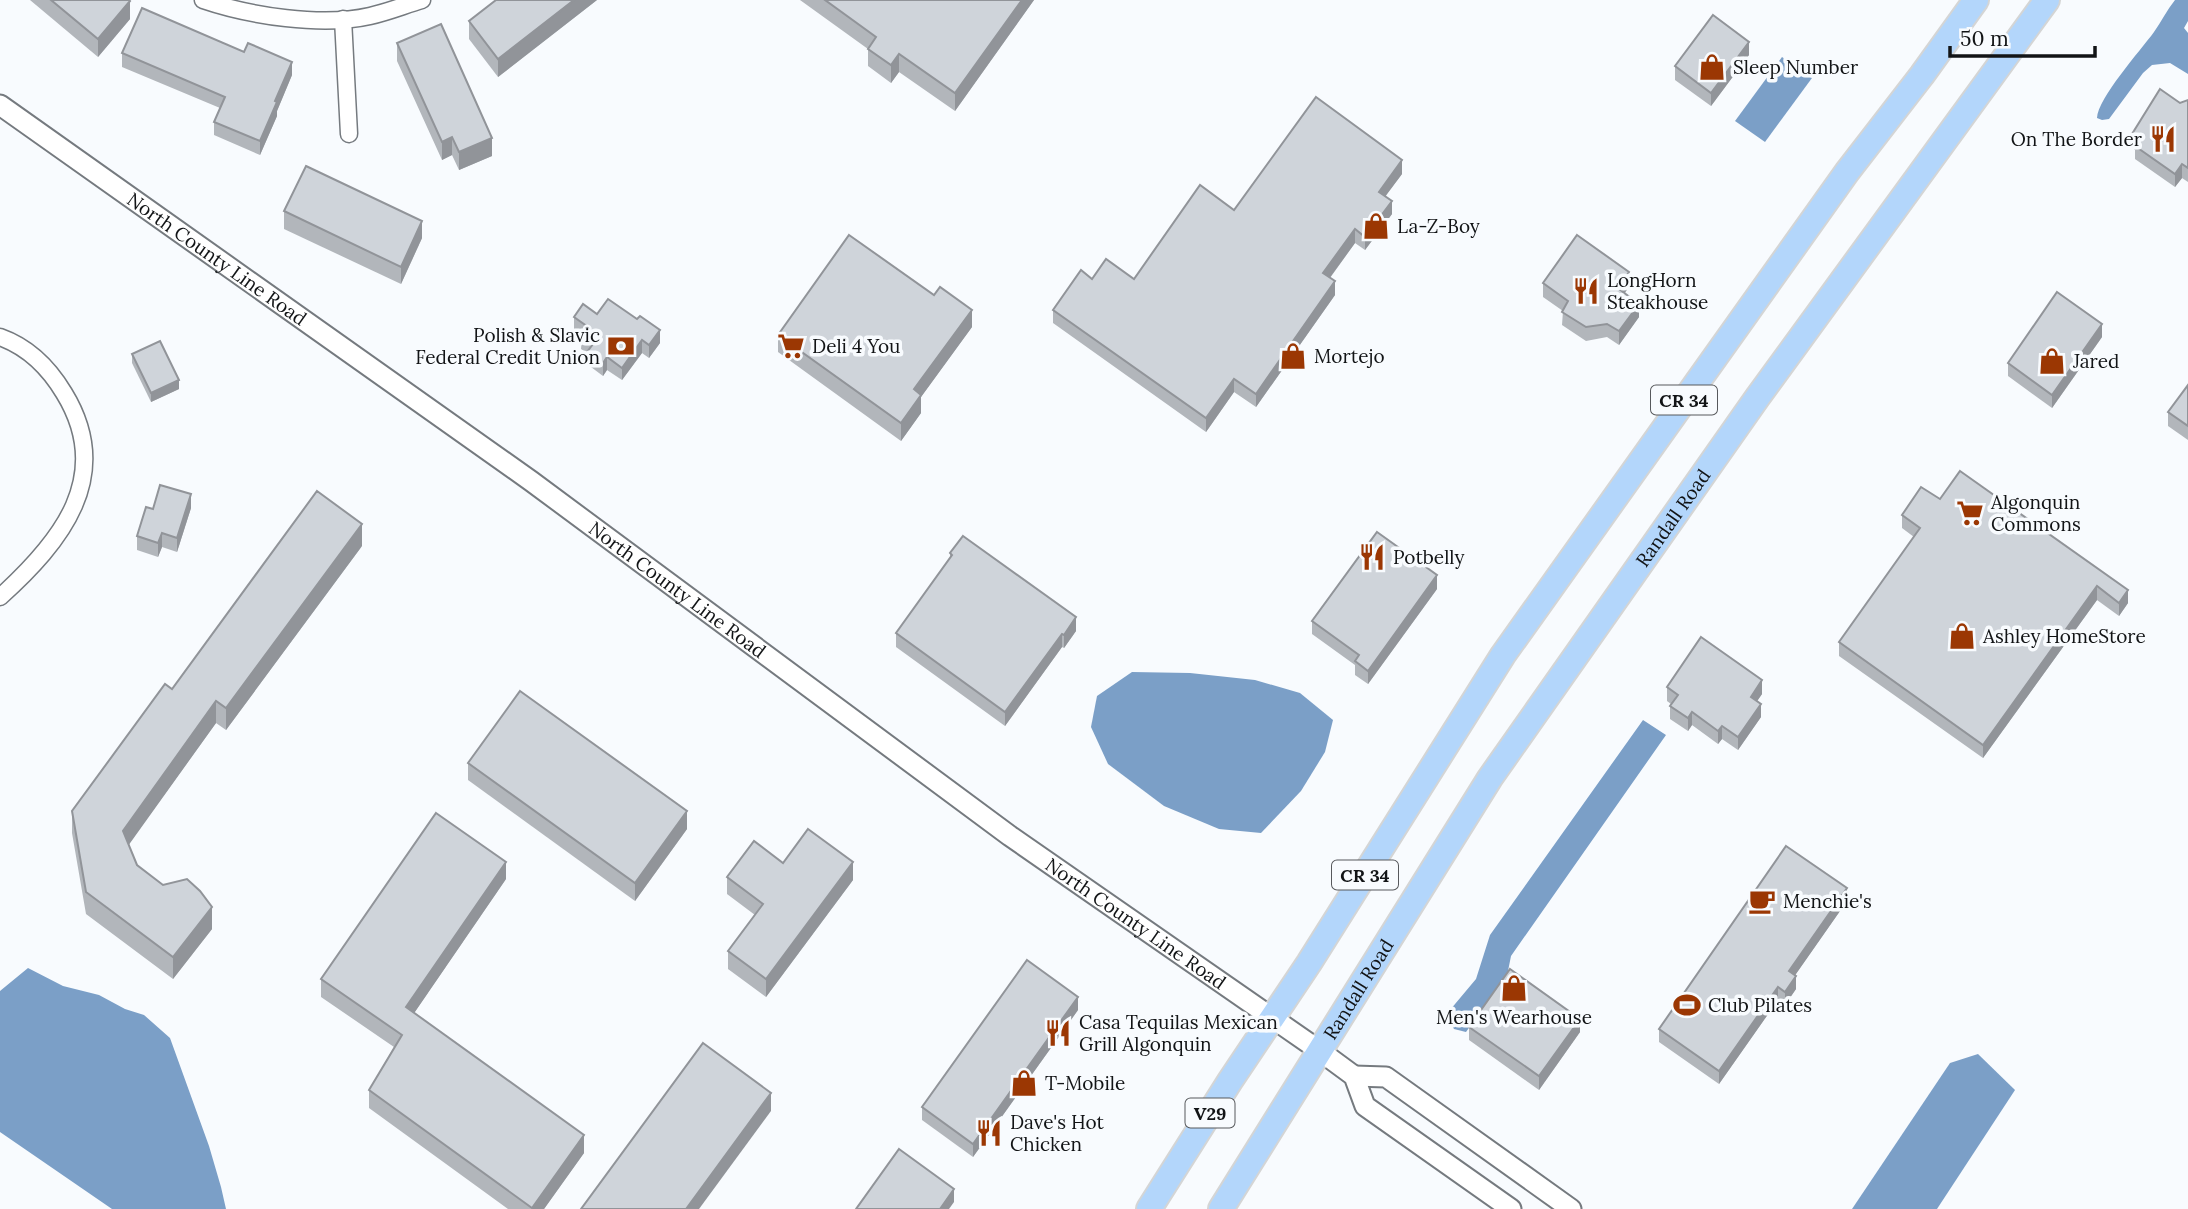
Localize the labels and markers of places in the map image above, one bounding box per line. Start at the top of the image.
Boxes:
shop icon: Sleep Number [1697,52,1727,82]
place label: Sleep Number [1733,55,1859,79]
restaurant icon: On The Border [2148,124,2178,154]
place label: On The Border [2011,127,2143,151]
shop icon: La-Z-Boy [1361,211,1391,241]
place label: La-Z-Boy [1397,214,1480,238]
place label: LongHorn Steakhouse [1607,268,1708,314]
restaurant icon: LongHorn Steakhouse [1571,276,1601,306]
place label: Polish & Slavic Federal Credit Union [415,323,600,369]
bank icon: Polish & Slavic Federal Credit Union [606,331,636,361]
supermarket icon: Deli 4 You [776,331,806,361]
place label: Deli 4 You [812,334,900,358]
shop icon: Mortejo [1278,341,1308,371]
place label: Mortejo [1314,344,1385,368]
shop icon: Jared [2037,346,2067,376]
place label: Jared [2072,349,2119,373]
place label: Algonquin Commons [1990,490,2081,536]
supermarket icon: Algonquin Commons [1955,498,1985,528]
restaurant icon: Potbelly [1357,542,1387,572]
place label: Potbelly [1393,545,1464,569]
shop icon: Ashley HomeStore [1947,621,1977,651]
place label: Ashley HomeStore [1982,624,2146,648]
cafe icon: Menchie's [1747,886,1777,916]
place label: Menchie's [1783,889,1872,913]
shop icon: Men's Wearhouse [1499,973,1529,1003]
sports icon: Club Pilates [1672,990,1702,1020]
place label: Club Pilates [1708,993,1812,1017]
place label: Men's Wearhouse [1436,1005,1592,1029]
place label: Casa Tequilas Mexican Grill Algonquin [1079,1010,1278,1056]
restaurant icon: Casa Tequilas Mexican Grill Algonquin [1043,1018,1073,1048]
shop icon: T-Mobile [1009,1068,1039,1098]
place label: T-Mobile [1045,1071,1125,1095]
place label: Dave's Hot Chicken [1010,1110,1105,1156]
restaurant icon: Dave's Hot Chicken [974,1118,1004,1148]

